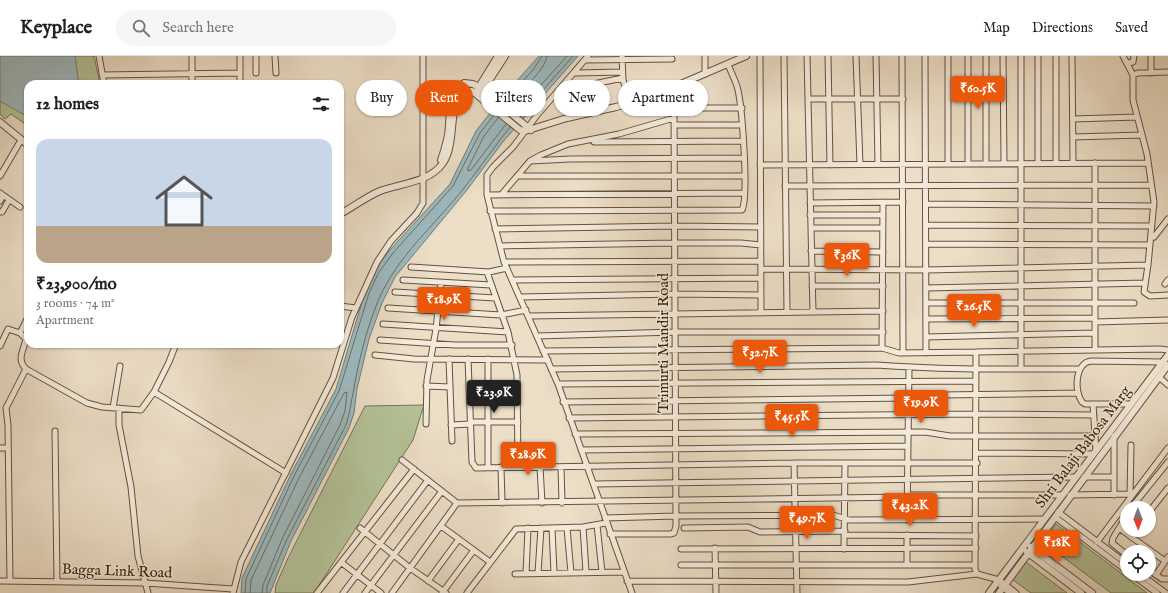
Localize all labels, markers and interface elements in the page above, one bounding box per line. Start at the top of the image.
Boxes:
search box [116,10,396,46]
text: Keyplace [20,16,92,40]
icon: search [130,17,152,39]
text: Search here [162,18,234,37]
text: Map [983,19,1010,37]
text: Directions [1032,19,1093,37]
text: Saved [1115,19,1148,37]
pin: ₹60.5K [945,76,1011,110]
chip: Buy [356,80,407,116]
chip: Rent [415,80,473,116]
chip: Filters [481,80,546,116]
chip: New [554,80,610,116]
chip: Apartment [618,80,708,116]
text: ₹60.5K [960,80,996,97]
icon: filters [310,93,332,115]
text: 12 homes [36,94,99,115]
icon: home [148,165,220,237]
pin: ₹36K [823,243,871,277]
text: ₹36K [833,247,861,264]
street label: Trimurti Mandir Road [654,272,673,413]
text: ₹23,900/mo [36,274,117,295]
pin: ₹18.9K [411,287,477,321]
text: ₹18.9K [426,291,462,308]
pin: ₹26.5K [941,294,1007,328]
text: 3 rooms · 74 m² [36,295,115,312]
text: ₹26.5K [956,298,992,315]
text: Apartment [36,312,94,329]
pin: ₹32.7K [727,340,793,374]
text: ₹32.7K [742,344,778,361]
pin: ₹23.9K [461,380,527,414]
street label: Shri Balaji Babosa Marg [1031,381,1136,512]
text: ₹23.9K [476,384,512,401]
pin: ₹19.9K [888,390,954,424]
text: ₹19.9K [903,394,939,411]
pin: ₹45.5K [759,404,825,438]
text: ₹45.5K [774,408,810,425]
pin: ₹28.9K [495,442,561,476]
text: ₹28.9K [510,446,546,463]
pin: ₹43.2K [877,493,943,527]
text: ₹43.2K [892,497,928,514]
north arrow [1120,501,1156,537]
map controls [1120,501,1156,581]
pin: ₹49.7K [774,506,840,540]
text: ₹49.7K [788,510,826,527]
pin: ₹18K [1033,530,1081,564]
text: ₹18K [1044,534,1070,551]
button: locate [1120,545,1156,581]
street label: Bagga Link Road [62,560,173,582]

